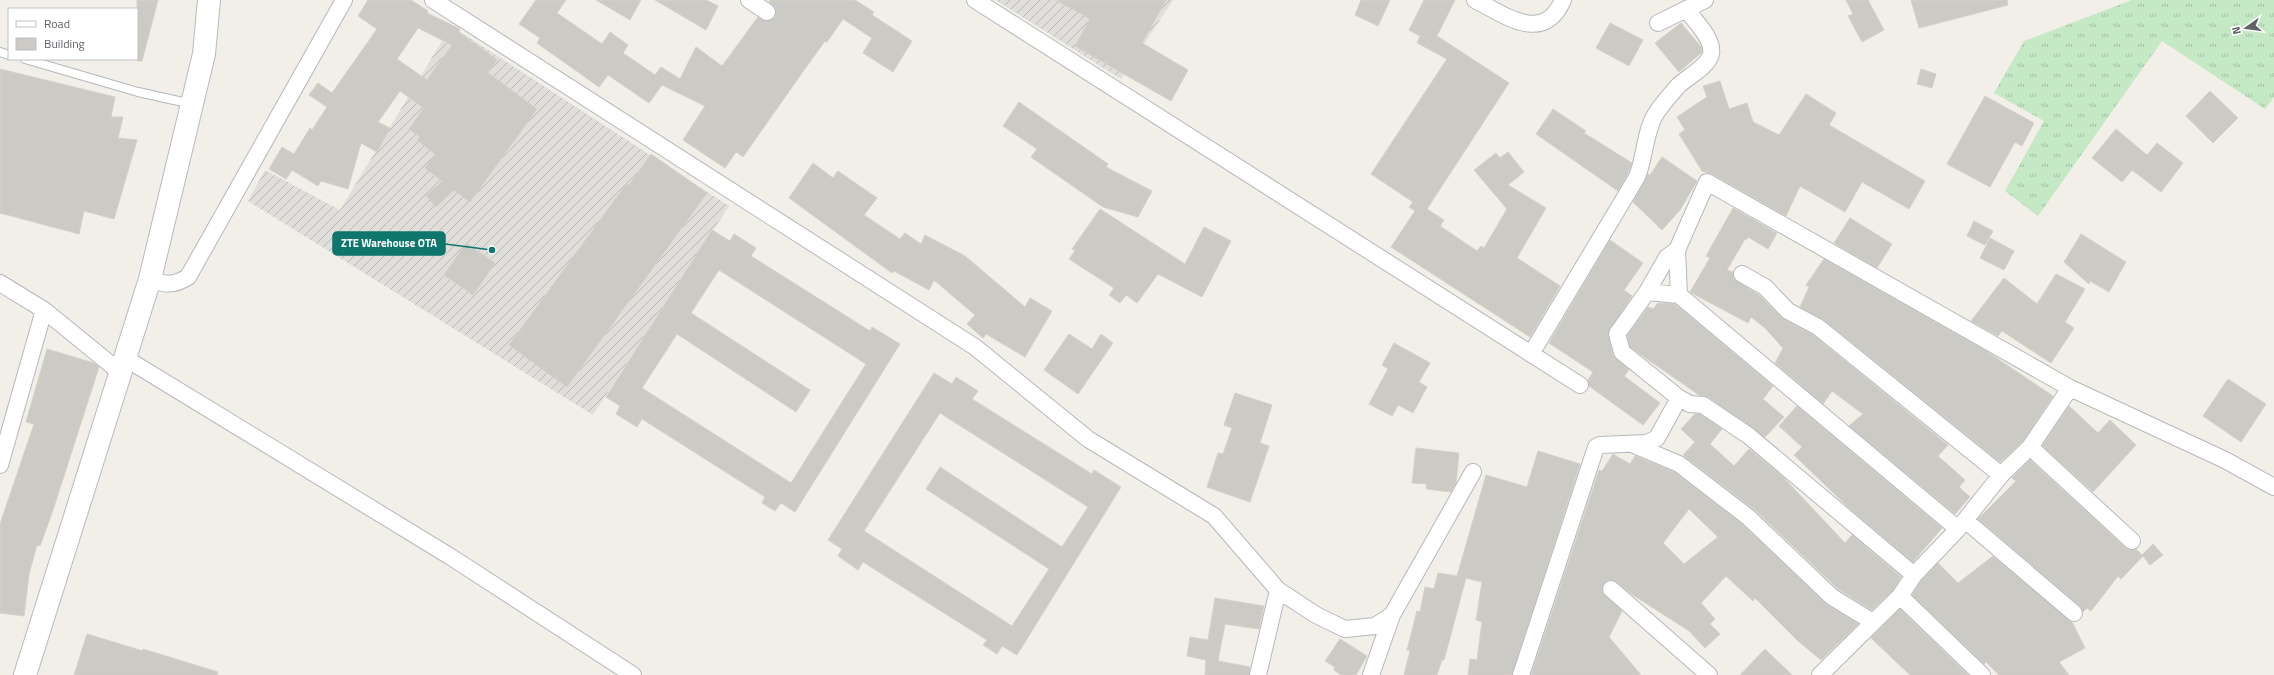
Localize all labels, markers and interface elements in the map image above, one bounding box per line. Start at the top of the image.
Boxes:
legend [8,8,138,60]
north arrow [2226,8,2266,48]
text: Road [44,14,70,33]
text: N [2228,25,2245,36]
text: Building [44,34,85,53]
callout: ZTE Warehouse OTA [333,232,445,255]
text: ZTE Warehouse OTA [341,235,437,251]

